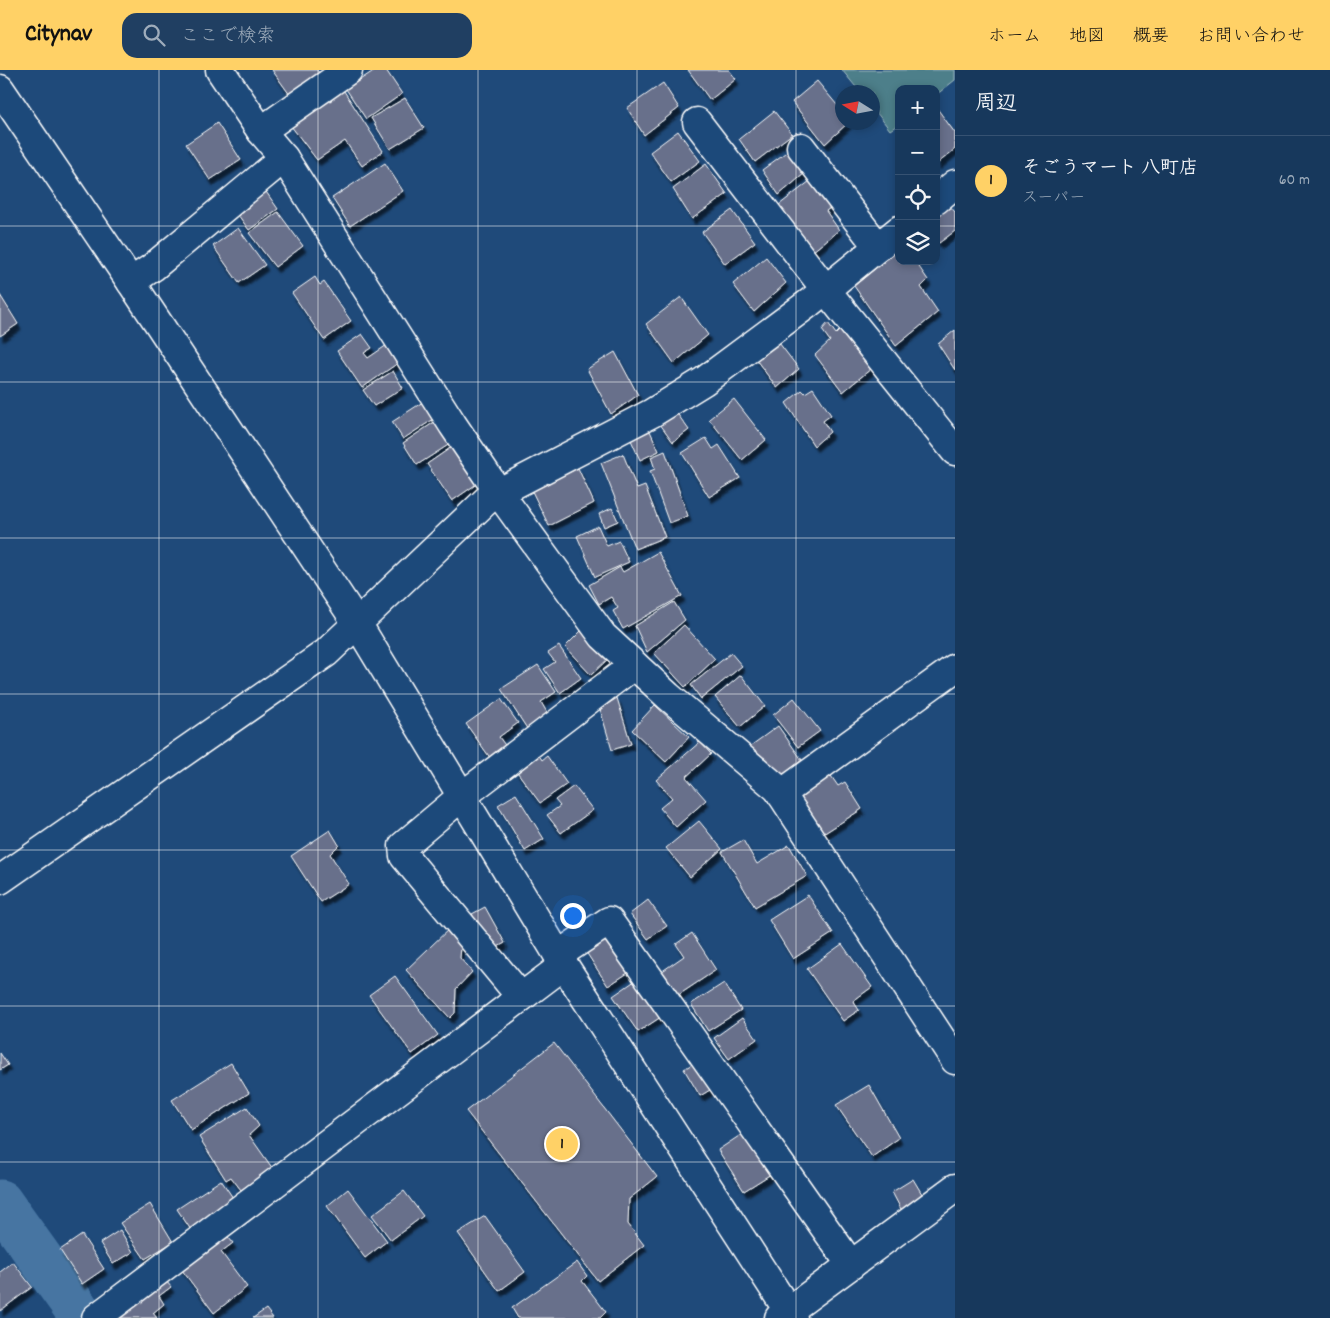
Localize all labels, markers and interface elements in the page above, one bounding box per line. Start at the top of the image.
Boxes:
search box [122,13,472,58]
text: Citynav [25,18,92,52]
icon: search [140,21,168,49]
text: ここで検索 [180,24,275,51]
text: ホーム [988,25,1041,50]
text: 地図 [1069,25,1105,50]
text: 概要 [1133,25,1169,50]
text: お問い合わせ [1197,25,1305,50]
north arrow [835,85,880,130]
map controls [895,85,940,265]
button: + [895,85,940,130]
text: 周辺 [975,90,1017,120]
button: − [895,130,940,175]
text: そごうマート 八町店 [1022,156,1198,183]
text: 1 [989,169,993,192]
text: 60 m [1279,169,1310,192]
button: locate [895,175,940,220]
text: スーパー [1022,187,1085,210]
button: layers [895,220,940,265]
your location [560,903,586,929]
pin: 1 [546,1125,578,1163]

